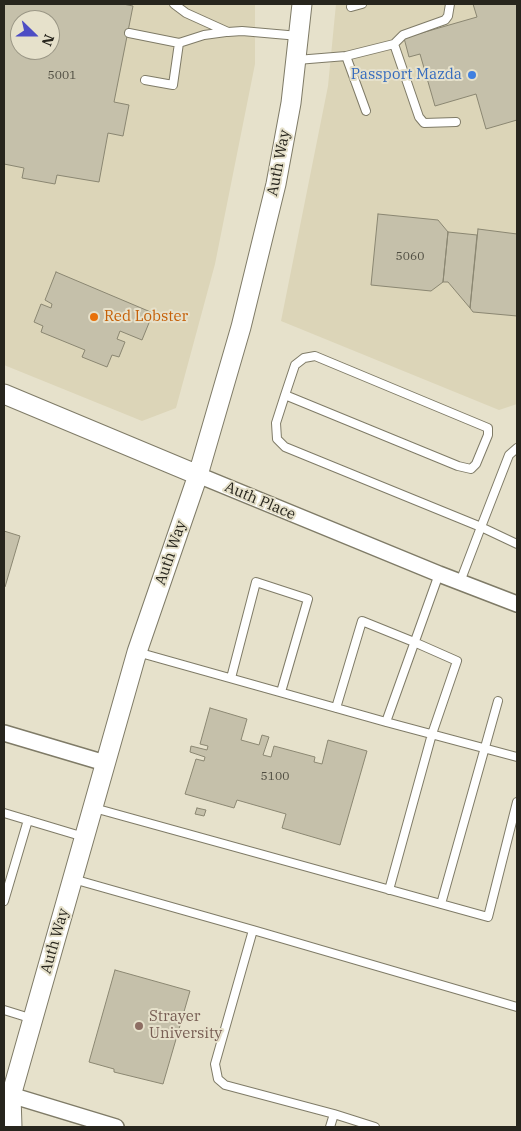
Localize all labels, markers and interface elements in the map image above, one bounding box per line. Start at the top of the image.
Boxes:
north arrow [10,10,60,60]
text: N [38,32,58,49]
place label: Passport Mazda [351,66,462,84]
house number: 5001 [48,69,76,83]
marker: Passport Mazda [466,69,478,81]
street label: Auth Way [264,128,294,198]
house number: 5060 [396,250,424,264]
place label: Red Lobster [104,308,188,326]
marker: Red Lobster [88,311,100,323]
street label: Auth Place [222,478,298,524]
street label: Auth Way [152,518,190,588]
house number: 5100 [261,770,289,784]
street label: Auth Way [37,906,73,976]
place label: Strayer University [149,1008,222,1043]
marker: Strayer University [133,1020,145,1032]

